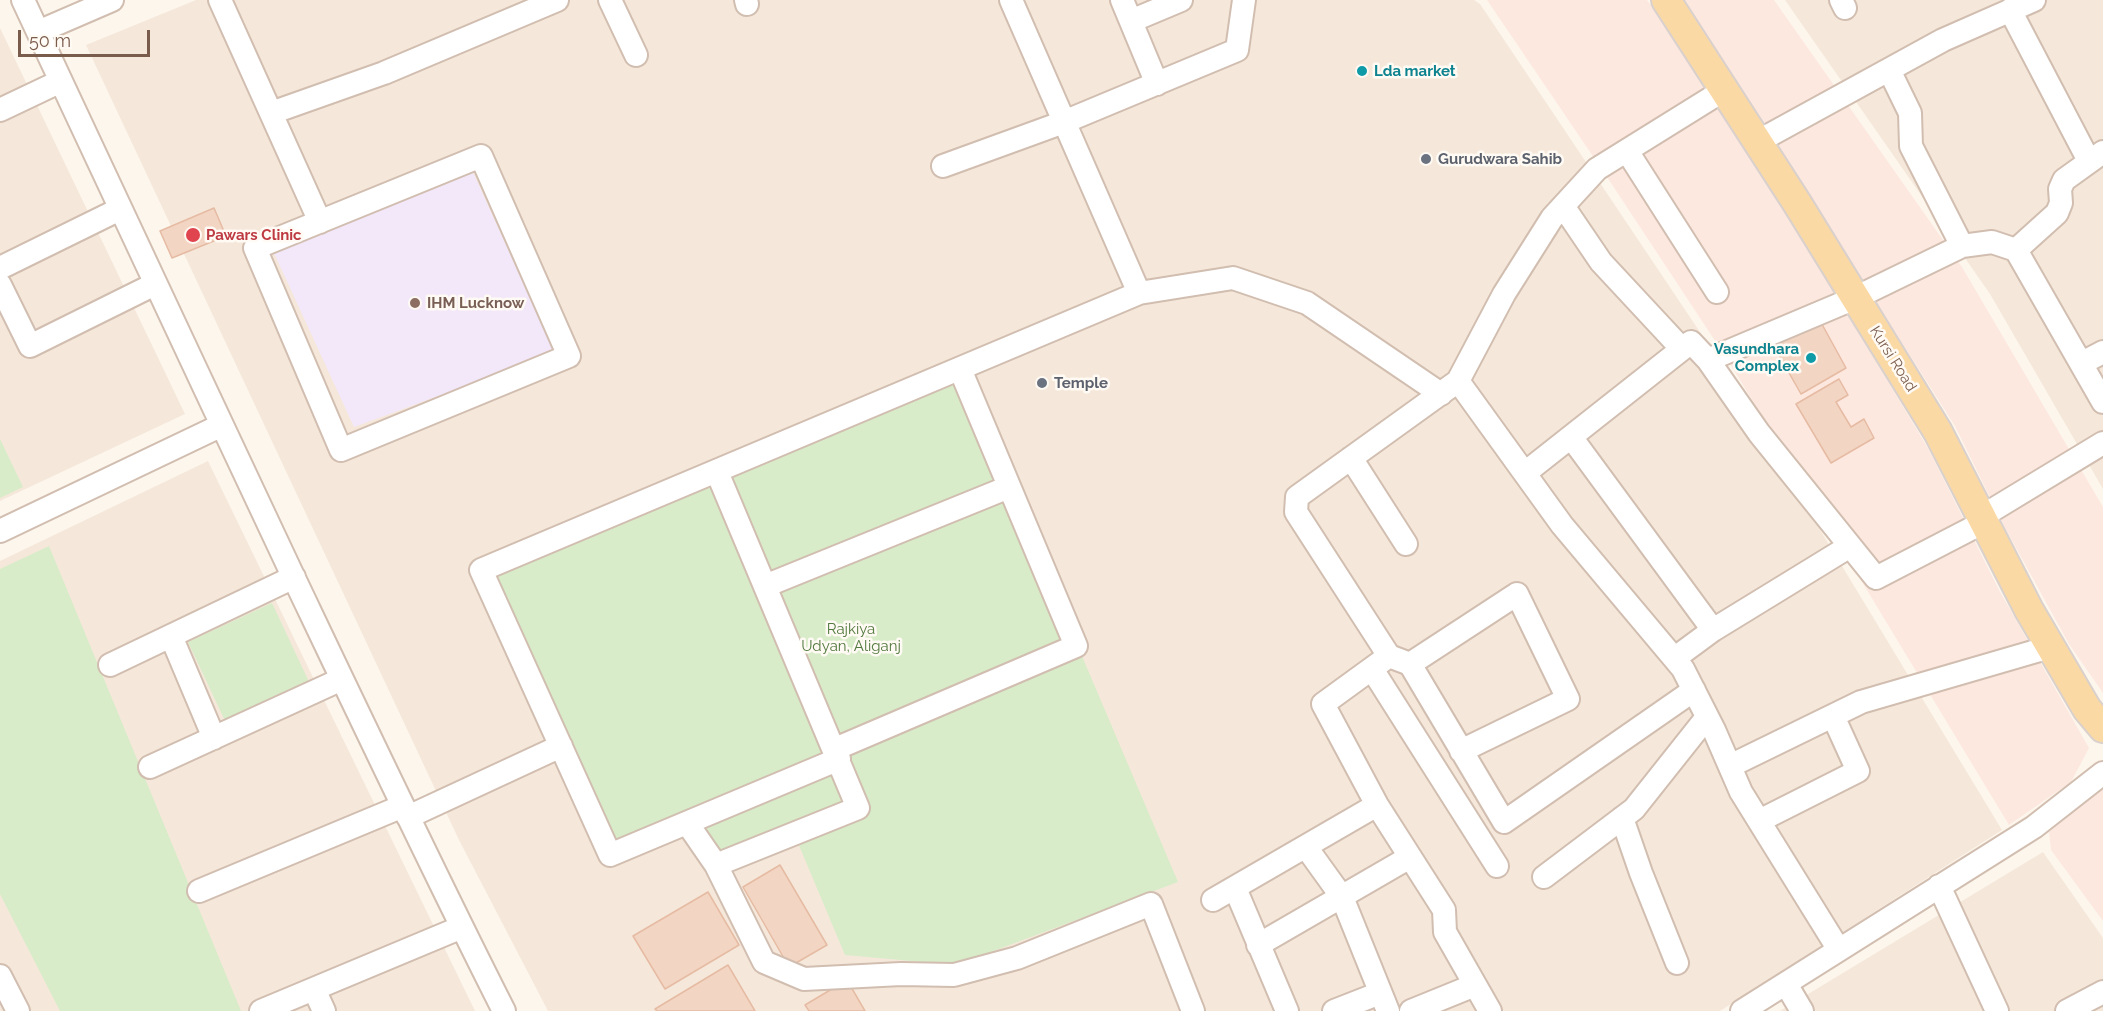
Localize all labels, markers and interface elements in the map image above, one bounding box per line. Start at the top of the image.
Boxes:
scale bar [21,18,153,56]
text: 50 m [29,30,71,51]
place label: Lda market [1374,62,1456,80]
marker: Lda market [1355,64,1369,78]
place label: Gurudwara Sahib [1438,150,1562,168]
marker: Gurudwara Sahib [1419,152,1433,166]
marker: Pawars Clinic [184,226,202,244]
place label: Pawars Clinic [206,226,302,244]
place label: IHM Lucknow [427,294,524,312]
marker: IHM Lucknow [408,296,422,310]
street label: Kursi Road [1866,323,1920,395]
place label: Vasundhara Complex [1714,340,1799,375]
marker: Vasundhara Complex [1804,351,1818,365]
place label: Temple [1054,374,1108,392]
marker: Temple [1035,376,1049,390]
park label: Rajkiya Udyan, Aliganj [801,620,901,655]

